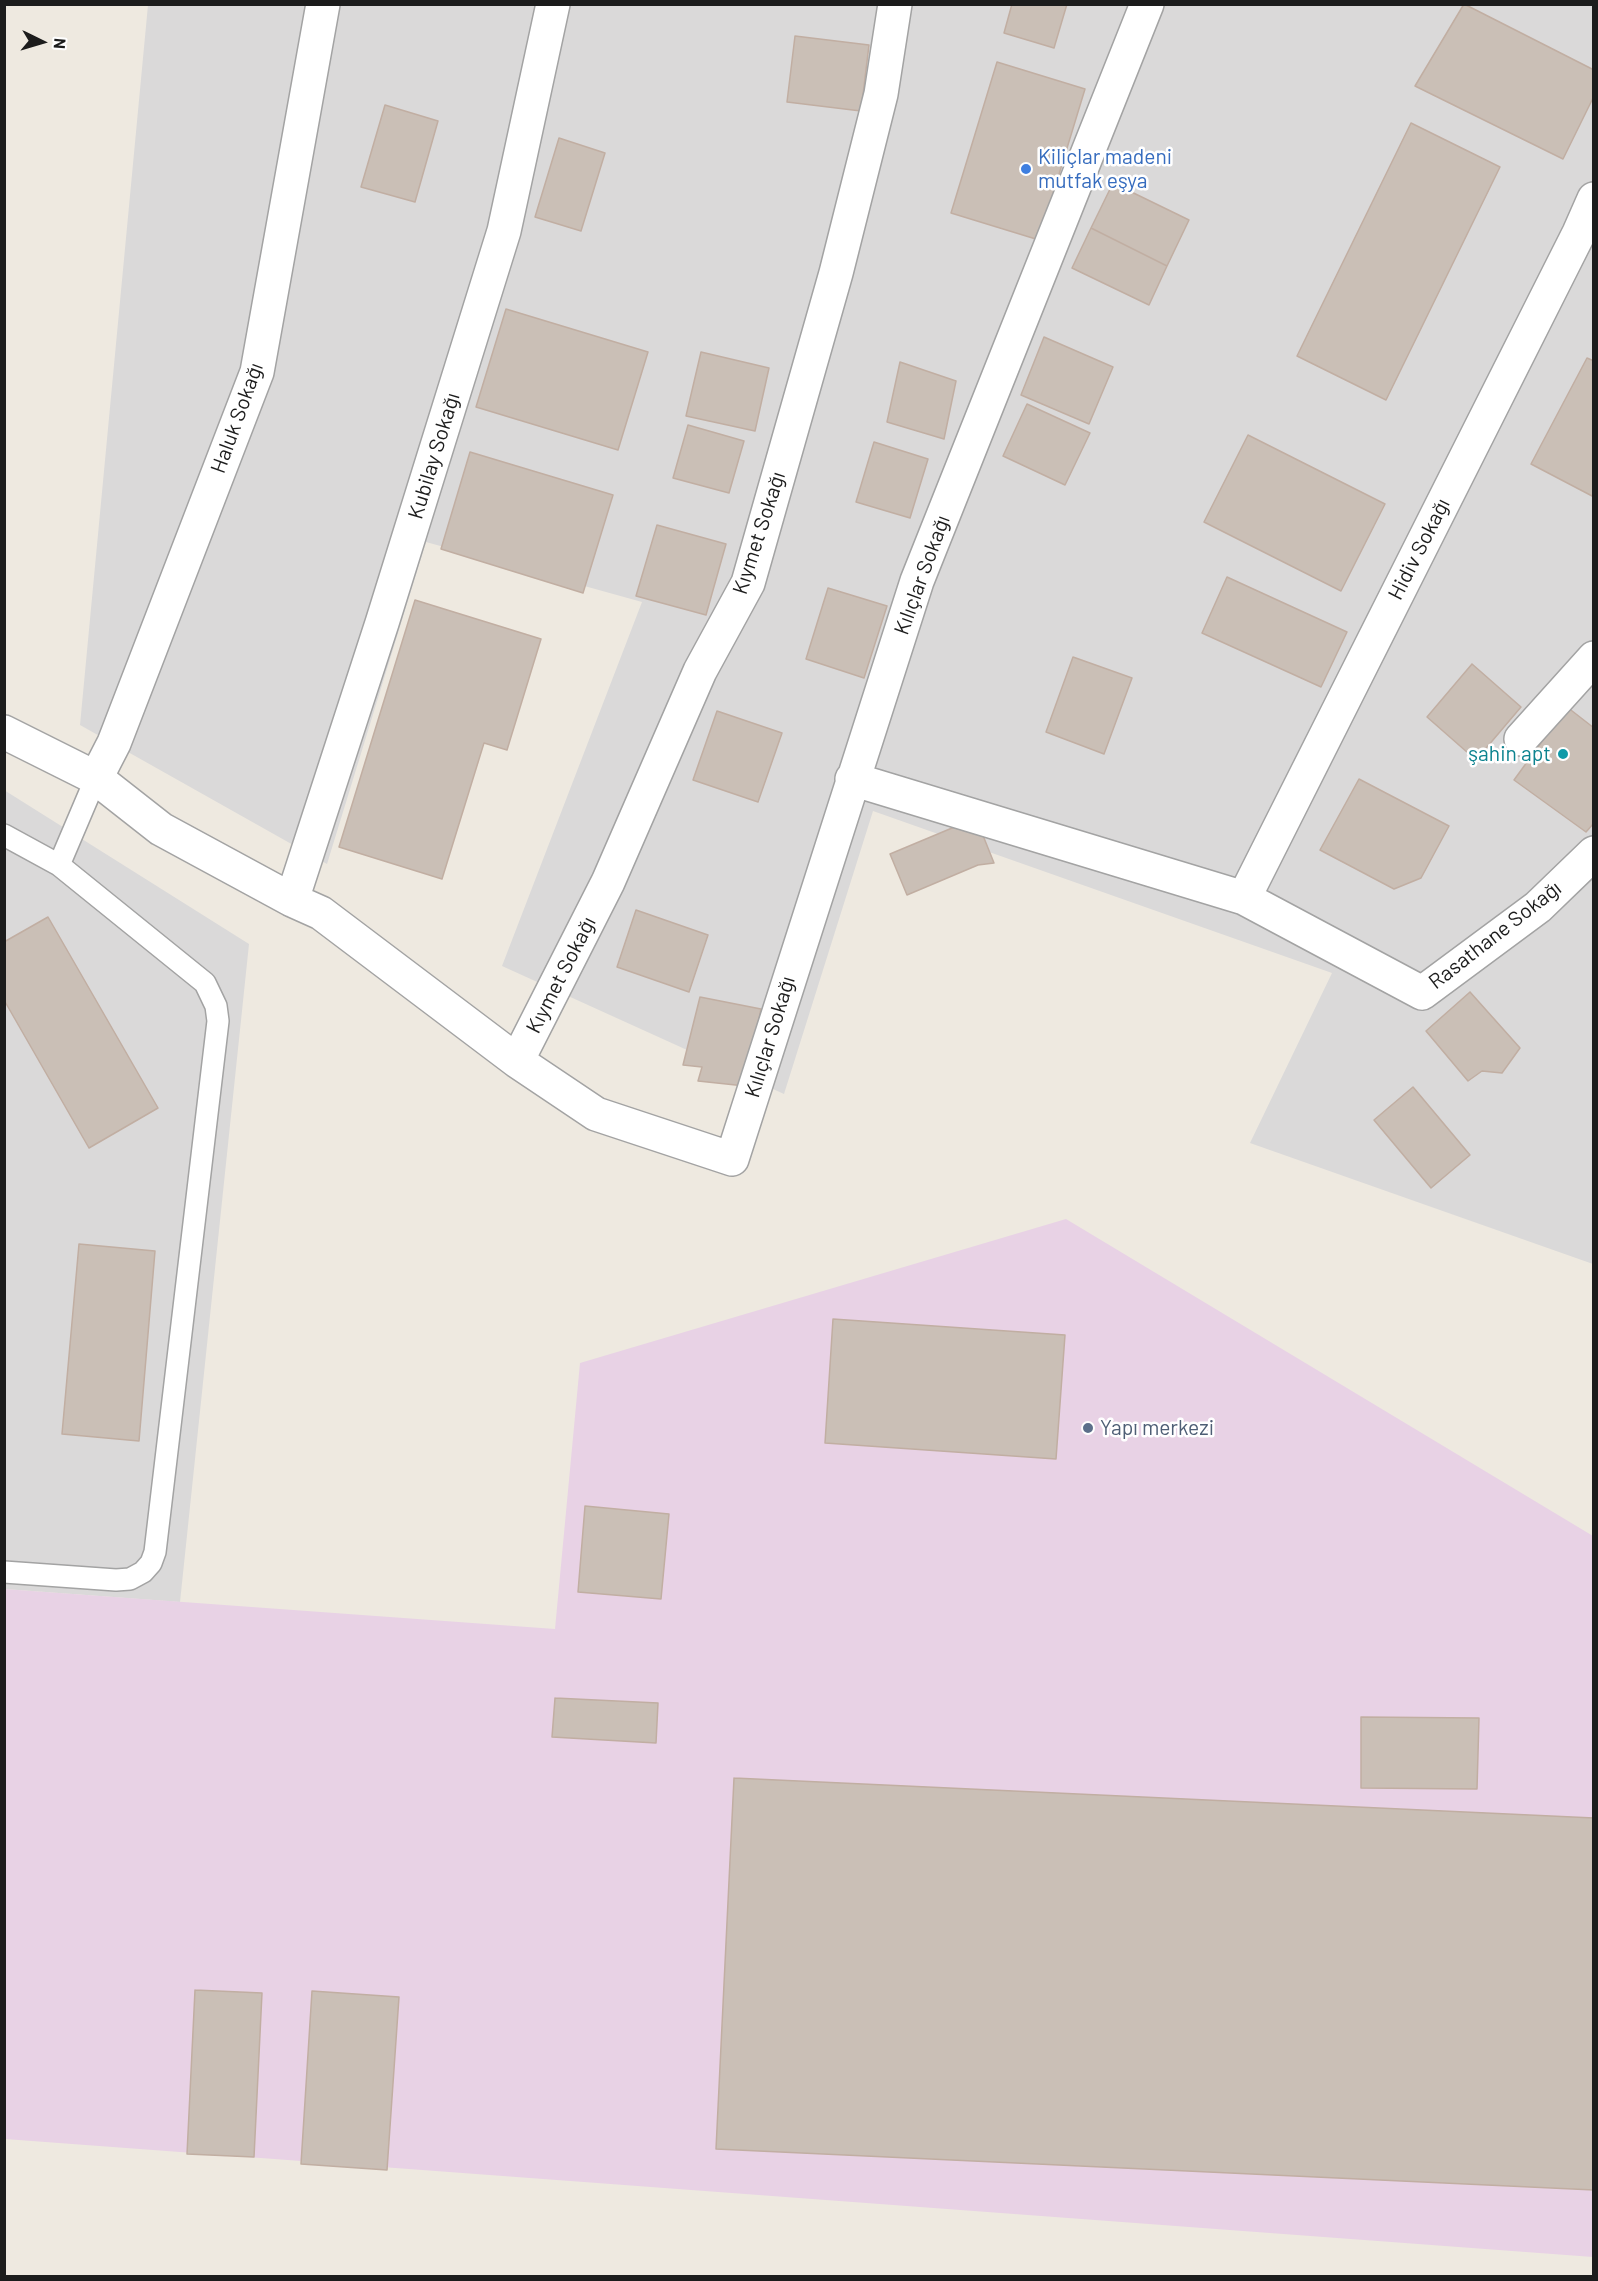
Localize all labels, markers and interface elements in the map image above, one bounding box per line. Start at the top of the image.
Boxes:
north arrow [12,12,72,72]
text: N [51,37,70,50]
place label: Kiliçlar madeni mutfak eşya [1038,144,1172,194]
marker: Kiliçlar madeni mutfak eşya [1019,162,1033,176]
street label: Haluk Sokağı [205,359,269,477]
street label: Kubilay Sokağı [403,390,465,522]
street label: Kıymet Sokağı [727,468,791,598]
street label: Hidiv Sokağı [1383,494,1455,604]
street label: Kılıçlar Sokağı [889,512,955,638]
place label: şahin apt [1468,741,1551,767]
marker: şahin apt [1556,747,1570,761]
street label: Rasathane Sokağı [1424,875,1566,995]
street label: Kıymet Sokağı [521,912,601,1038]
street label: Kılıçlar Sokağı [740,973,800,1101]
place label: Yapı merkezi [1100,1415,1214,1441]
marker: Yapı merkezi [1081,1421,1095,1435]

